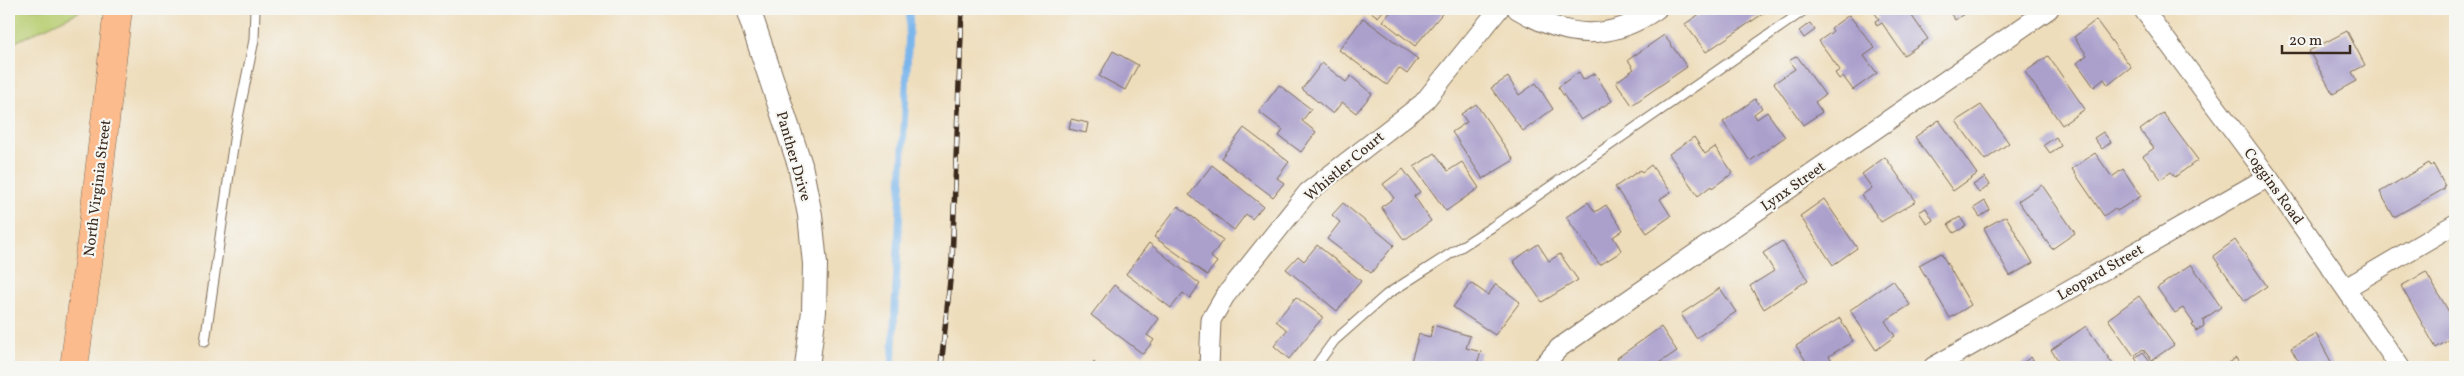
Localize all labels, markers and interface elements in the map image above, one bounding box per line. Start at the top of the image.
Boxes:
scale bar [2282,22,2349,54]
text: 20 m [2289,31,2322,52]
street label: Panther Drive [770,109,815,204]
street label: North Virginia Street [80,118,117,258]
street label: Whistler Court [1300,127,1390,207]
street label: Coggins Road [2238,144,2308,229]
street label: Lynx Street [1757,157,1830,217]
street label: Leopard Street [2054,240,2148,307]

